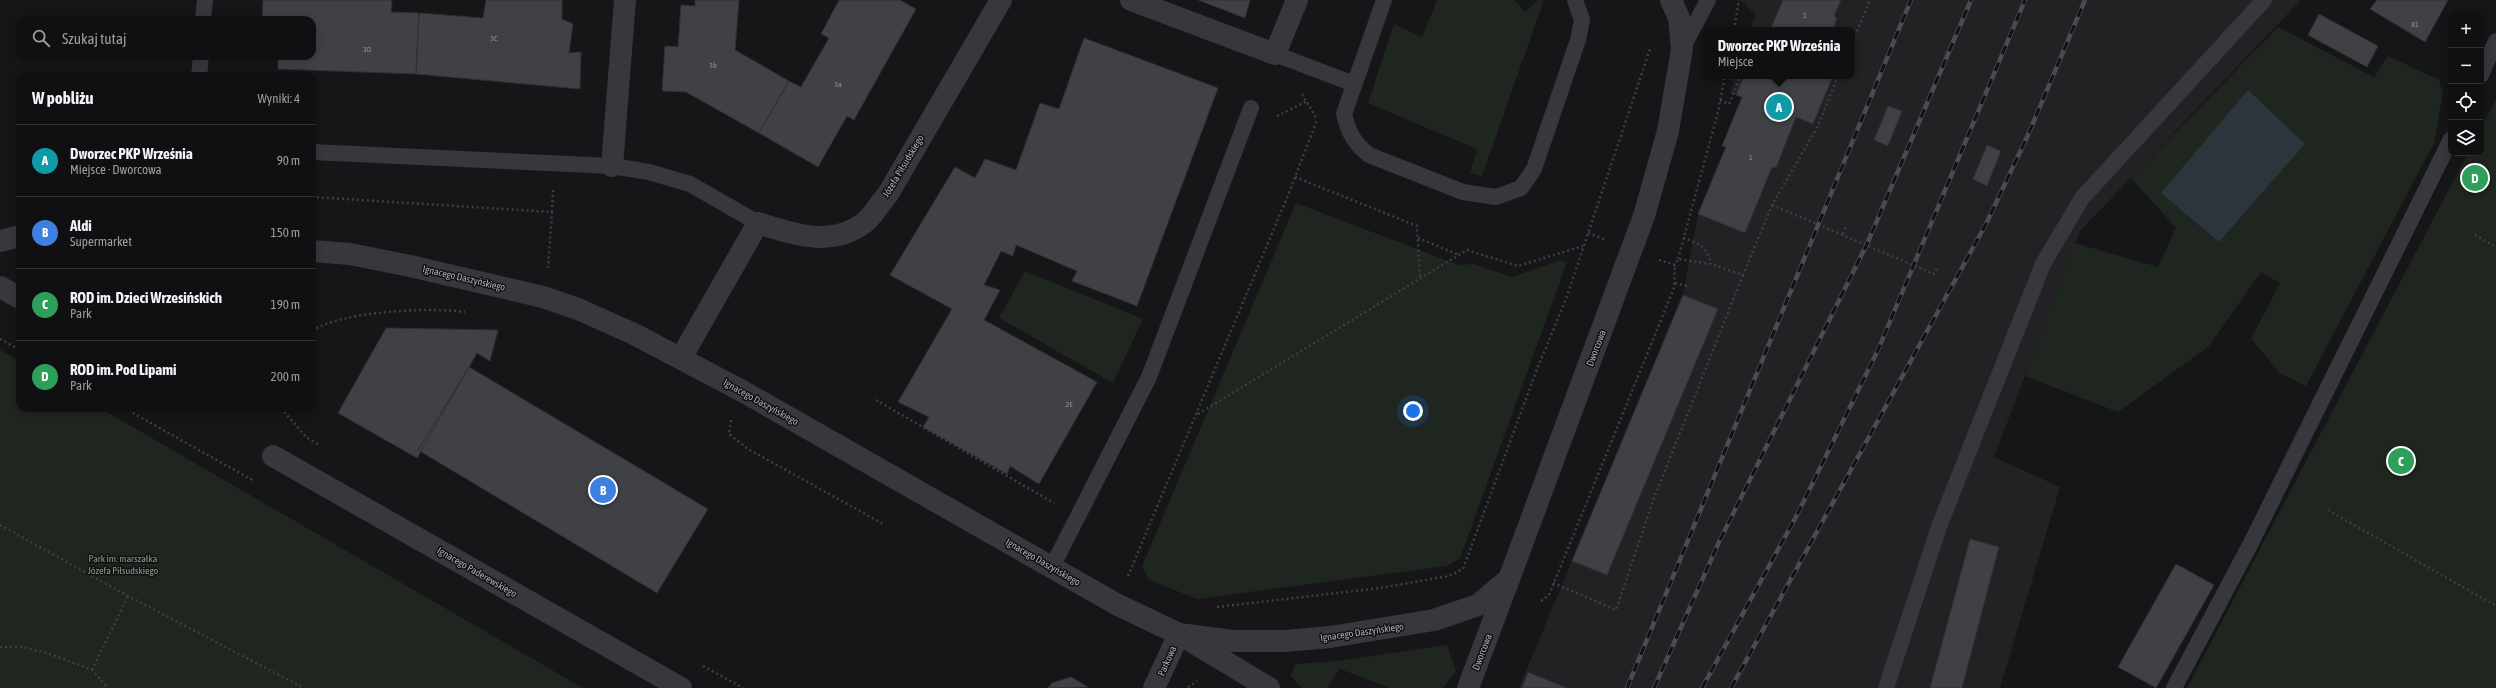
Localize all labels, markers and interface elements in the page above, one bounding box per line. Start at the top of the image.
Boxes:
house number: 1 [1803,11,1807,20]
map controls [2448,12,2484,156]
button: + [2448,12,2484,48]
search box [16,16,316,60]
house number: 81 [2411,20,2419,29]
icon: search [30,27,52,49]
popup [1703,27,1855,79]
text: Szukaj tutaj [62,30,126,47]
house number: 3C [490,34,498,43]
text: Dworzec PKP Września [1718,37,1840,54]
house number: 3D [363,45,372,54]
button: − [2448,48,2484,84]
text: Miejsce [1718,54,1754,69]
house number: 3b [709,61,717,70]
house number: 3a [834,80,842,89]
button: locate [2448,84,2484,120]
text: W pobliżu [32,88,94,108]
text: Wyniki: 4 [257,91,300,106]
pin: A [1766,92,1792,122]
button: layers [2448,120,2484,156]
street label: Józefa Piłsudskiego [880,133,926,199]
text: Dworzec PKP Września [70,145,193,162]
text: A [42,153,48,168]
text: 90 m [277,153,300,168]
house number: 1 [1749,153,1753,162]
text: Miejsce · Dworcowa [70,162,162,177]
pin: D [2462,163,2488,193]
text: Aldi [70,217,92,234]
text: B [42,225,48,240]
text: 150 m [271,225,300,240]
text: Supermarket [70,234,132,249]
street label: Ignacego Daszyńskiego [422,263,507,293]
text: ROD im. Dzieci Wrzesińskich [70,289,222,306]
text: C [42,297,48,312]
text: 190 m [271,297,300,312]
text: Park [70,306,92,321]
street label: Dworcowa [1584,328,1608,368]
text: ROD im. Pod Lipami [70,361,177,378]
text: D [41,369,49,384]
text: 200 m [271,369,300,384]
street label: Ignacego Daszyńskiego [721,377,801,427]
text: Park [70,378,92,393]
house number: 2E [1065,400,1073,409]
your location [1403,401,1423,421]
pin: C [2388,446,2414,476]
pin: B [590,475,616,505]
street label: Ignacego Daszyńskiego [1004,536,1083,588]
street label: Ignacego Paderewskiego [435,545,519,599]
park label: Park im. marszałka Józefa Piłsudskiego [88,553,159,576]
street label: Ignacego Daszyńskiego [1319,621,1405,643]
street label: Dworcowa [1470,632,1494,672]
street label: Parkowa [1156,644,1179,678]

